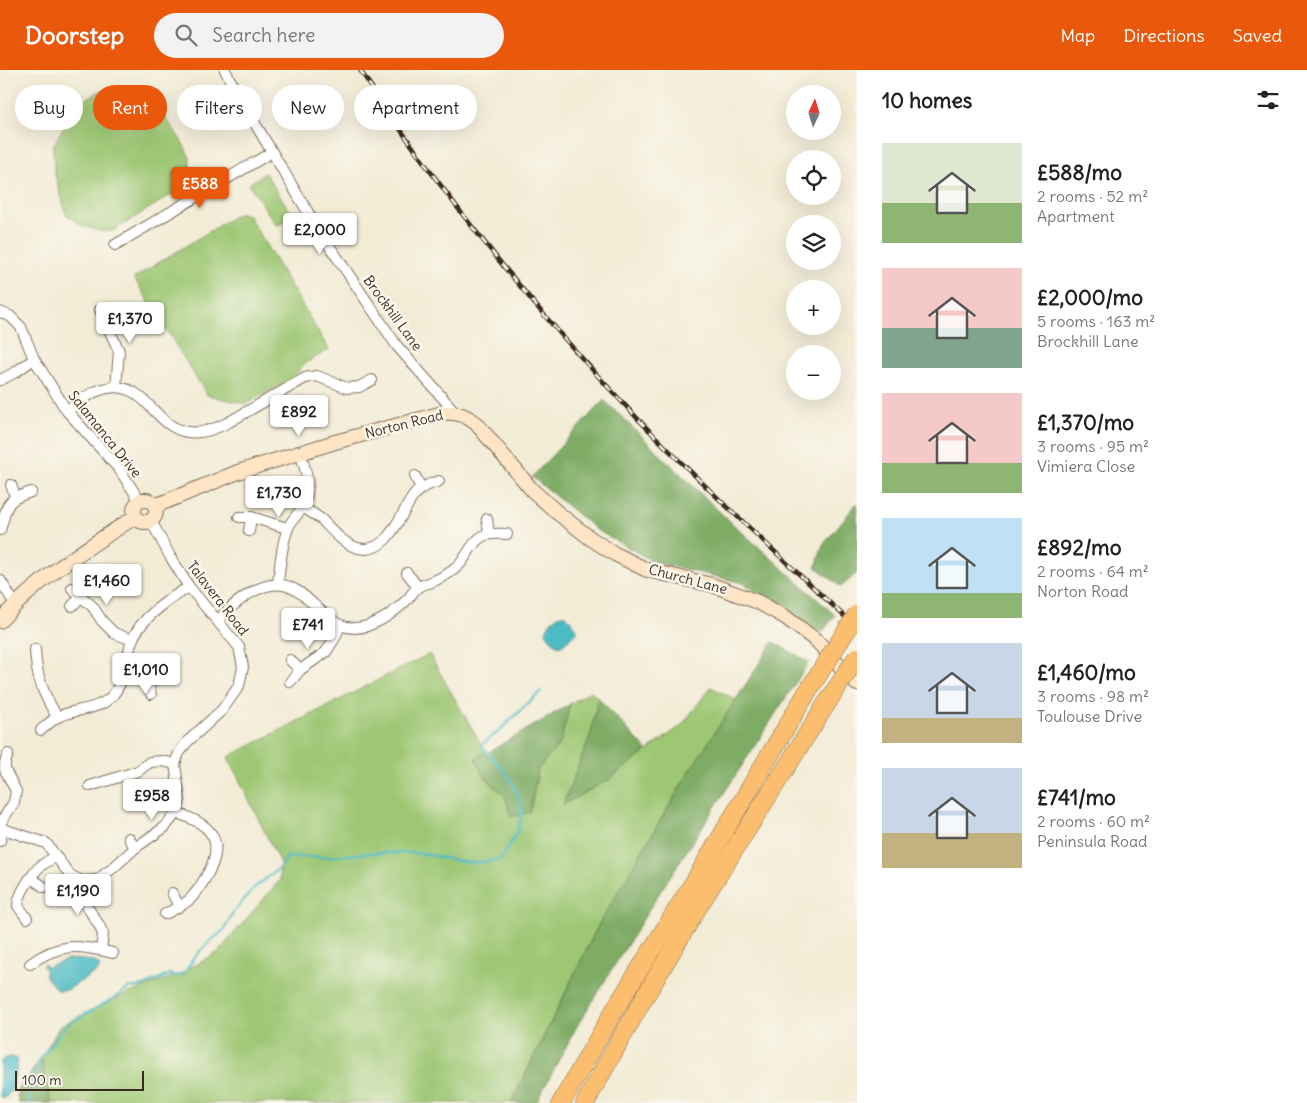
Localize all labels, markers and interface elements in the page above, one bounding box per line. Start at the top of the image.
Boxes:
search box [154,13,504,58]
text: Doorstep [25,20,124,50]
icon: search [172,21,200,49]
text: Search here [212,23,315,47]
text: Map [1060,24,1095,47]
text: Directions [1123,24,1205,47]
text: Saved [1233,24,1282,47]
chip: Buy [15,85,83,130]
chip: Rent [93,85,167,130]
chip: Filters [177,85,262,130]
chip: New [272,85,344,130]
chip: Apartment [354,85,477,130]
north arrow [786,85,841,140]
map controls [786,85,841,400]
icon: filters [1254,86,1282,114]
text: 10 homes [882,87,972,114]
button: locate [786,150,841,205]
text: £588/mo [1037,159,1122,186]
icon: home [922,163,982,223]
pin: £588 [170,166,230,209]
text: £588 [182,173,218,193]
text: 2 rooms · 52 m² [1037,186,1148,206]
text: Apartment [1037,206,1115,226]
pin: £2,000 [279,212,361,255]
button: layers [786,215,841,270]
text: £2,000 [294,219,346,239]
street label: Brockhill Lane [360,272,426,354]
button: + [786,280,841,335]
text: £2,000/mo [1037,284,1143,311]
icon: home [922,288,982,348]
pin: £1,370 [89,302,171,344]
text: £1,370 [107,308,153,328]
text: 5 rooms · 163 m² [1037,311,1155,331]
text: Brockhill Lane [1037,331,1139,351]
button: − [786,345,841,400]
street label: Salamanca Drive [64,387,146,481]
pin: £892 [269,394,329,437]
text: £892 [281,401,317,421]
street label: Norton Road [363,406,445,442]
text: £1,370/mo [1037,409,1134,436]
icon: home [922,413,982,473]
text: 3 rooms · 95 m² [1037,436,1149,456]
text: Vimiera Close [1037,456,1135,476]
pin: £1,730 [238,476,320,518]
text: £1,730 [256,482,302,502]
text: £892/mo [1037,534,1122,561]
icon: home [922,538,982,598]
street label: Talavera Road [183,557,253,639]
street label: Church Lane [647,560,729,598]
text: 2 rooms · 64 m² [1037,561,1149,581]
pin: £1,460 [66,564,148,606]
text: £1,460 [84,570,130,590]
text: Norton Road [1037,581,1128,601]
pin: £741 [278,608,338,650]
text: £741 [292,614,324,634]
pin: £1,010 [105,652,187,695]
text: £1,010 [123,659,169,679]
text: £1,460/mo [1037,659,1136,686]
icon: home [922,663,982,723]
text: 3 rooms · 98 m² [1037,686,1149,706]
text: Toulouse Drive [1037,706,1142,726]
pin: £958 [122,778,182,821]
text: £741/mo [1037,784,1116,811]
text: £958 [134,785,170,805]
icon: home [922,788,982,848]
text: 2 rooms · 60 m² [1037,811,1150,831]
text: Peninsula Road [1037,831,1147,851]
pin: £1,190 [37,874,119,916]
text: £1,190 [56,880,100,900]
scale bar [15,1068,144,1091]
text: 100 m [22,1071,62,1089]

